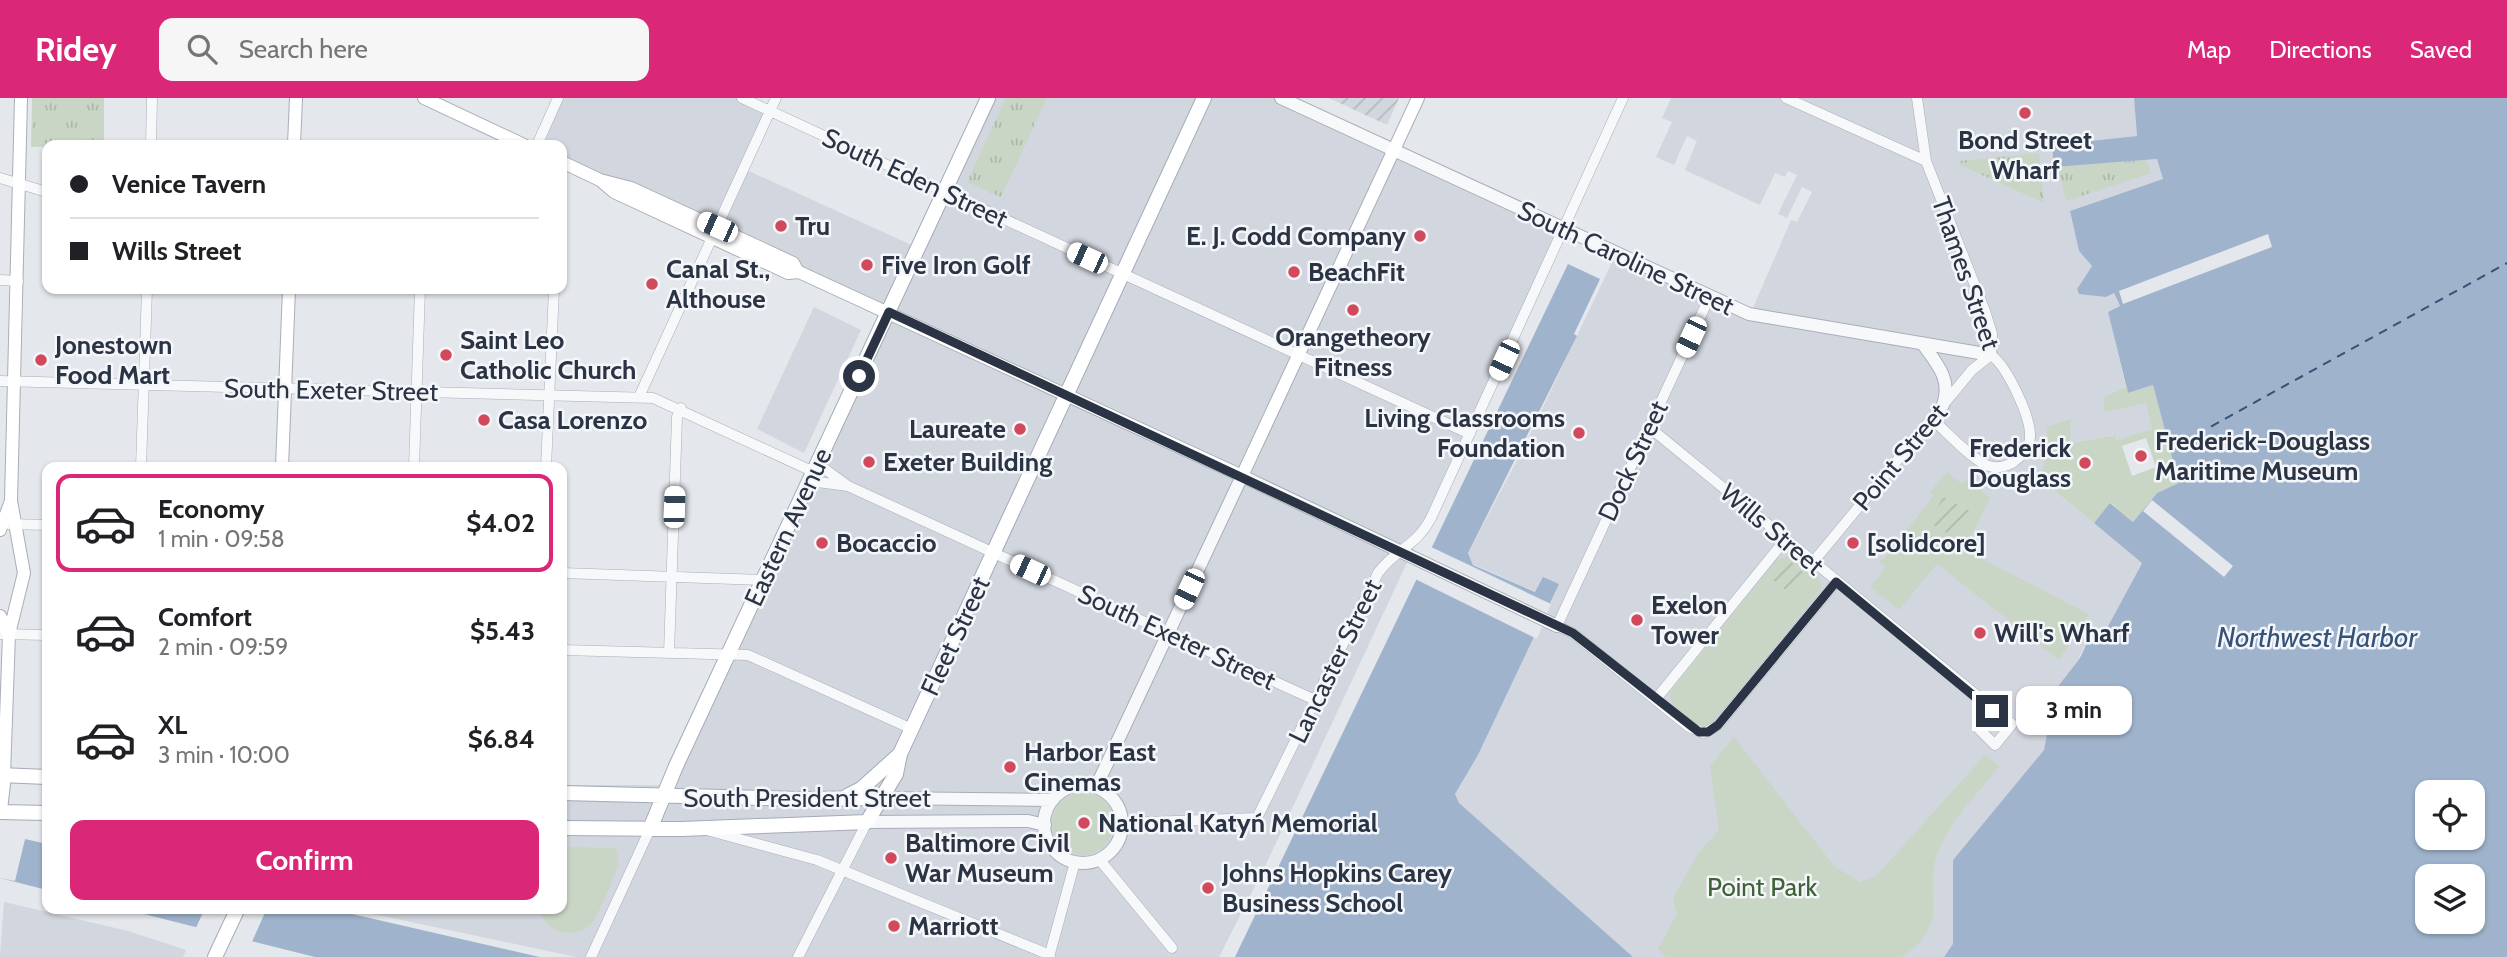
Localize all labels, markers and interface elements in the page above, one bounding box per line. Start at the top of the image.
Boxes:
search box [159,18,649,81]
text: Ridey [35,29,117,69]
icon: search [183,30,221,68]
text: Search here [239,33,368,65]
text: Map [2187,35,2231,64]
text: Directions [2269,35,2372,64]
text: Saved [2410,35,2472,64]
marker: Bond Street Wharf [2017,105,2033,121]
street label: South Eden Street [817,121,1013,235]
place label: Bond Street Wharf [1958,124,2092,186]
text: Venice Tavern [112,168,266,200]
street label: Thames Street [1925,192,2007,354]
street label: South Caroline Street [1513,194,1739,322]
car [694,209,741,245]
place label: Tru [795,210,830,242]
marker: Tru [773,218,789,234]
place label: E. J. Codd Company [1186,220,1406,252]
marker: E. J. Codd Company [1412,228,1428,244]
text: Wills Street [112,235,241,267]
car [1064,240,1111,276]
place label: Five Iron Golf [881,249,1031,281]
place label: Canal St., Althouse [666,253,770,315]
place label: BeachFit [1308,256,1405,288]
marker: Five Iron Golf [859,257,875,273]
marker: BeachFit [1286,264,1302,280]
marker: Canal St., Althouse [644,276,660,292]
marker: Orangetheory Fitness [1345,302,1361,318]
car [1673,314,1710,360]
place label: Orangetheory Fitness [1275,321,1431,383]
place label: Saint Leo Catholic Church [460,324,636,386]
place label: Jonestown Food Mart [54,329,172,391]
car [1486,337,1523,383]
marker: Saint Leo Catholic Church [438,347,454,363]
marker: Jonestown Food Mart [33,352,49,368]
route start [843,360,875,392]
street label: South Exeter Street [224,372,439,408]
street label: Dock Street [1591,395,1675,526]
street label: Point Street [1846,397,1954,517]
place label: Living Classrooms Foundation [1364,402,1565,464]
place label: Casa Lorenzo [498,404,647,436]
marker: Casa Lorenzo [476,412,492,428]
place label: Laureate [909,413,1006,445]
marker: Laureate [1012,421,1028,437]
marker: Living Classrooms Foundation [1571,425,1587,441]
place label: Frederick-Douglass Maritime Museum [2155,425,2370,487]
place label: Frederick Douglass [1968,432,2071,494]
street label: Eastern Avenue [737,443,839,611]
place label: Exeter Building [883,446,1052,478]
marker: Frederick-Douglass Maritime Museum [2133,448,2149,464]
marker: Exeter Building [861,454,877,470]
marker: Frederick Douglass [2077,455,2093,471]
street label: Wills Street [1714,476,1831,582]
car [663,486,686,528]
icon: car [74,492,137,555]
text: Economy [158,493,264,525]
text: $4.02 [466,507,535,539]
text: 1 min · 09:58 [158,525,285,553]
place label: Bocaccio [836,527,937,559]
place label: [solidcore] [1867,527,1986,559]
marker: Bocaccio [814,535,830,551]
marker: [solidcore] [1845,535,1861,551]
car [1007,552,1054,588]
car [1171,566,1208,612]
street label: Fleet Street [914,571,997,701]
street label: Lancaster Street [1282,574,1388,748]
street label: South Exeter Street [1073,577,1281,697]
place label: Exelon Tower [1651,589,1727,651]
icon: car [74,600,137,663]
text: Comfort [158,601,252,633]
marker: Exelon Tower [1629,612,1645,628]
text: $5.43 [470,615,535,647]
place label: Will's Wharf [1994,617,2130,649]
water label: Northwest Harbor [2217,620,2418,654]
marker: Will's Wharf [1972,625,1988,641]
text: 2 min · 09:59 [158,633,288,661]
callout: 3 min [2016,686,2132,736]
route end [1976,695,2008,727]
text: 3 min [2046,696,2102,724]
icon: car [74,708,137,771]
text: XL [158,709,187,741]
text: $6.84 [468,723,535,755]
place label: Harbor East Cinemas [1024,736,1156,798]
text: 3 min · 10:00 [158,741,290,769]
marker: Harbor East Cinemas [1002,759,1018,775]
map controls [2415,780,2485,934]
button: locate [2415,780,2485,850]
street label: South President Street [683,782,931,814]
place label: National Katyń Memorial [1098,807,1378,839]
marker: National Katyń Memorial [1076,815,1092,831]
button: Confirm [70,820,539,900]
place label: Baltimore Civil War Museum [905,827,1070,889]
marker: Baltimore Civil War Museum [883,850,899,866]
place label: Johns Hopkins Carey Business School [1221,857,1452,919]
button: layers [2415,864,2485,934]
park label: Point Park [1707,871,1817,903]
marker: Johns Hopkins Carey Business School [1200,880,1216,896]
place label: Marriott [908,910,998,942]
marker: Marriott [886,918,902,934]

